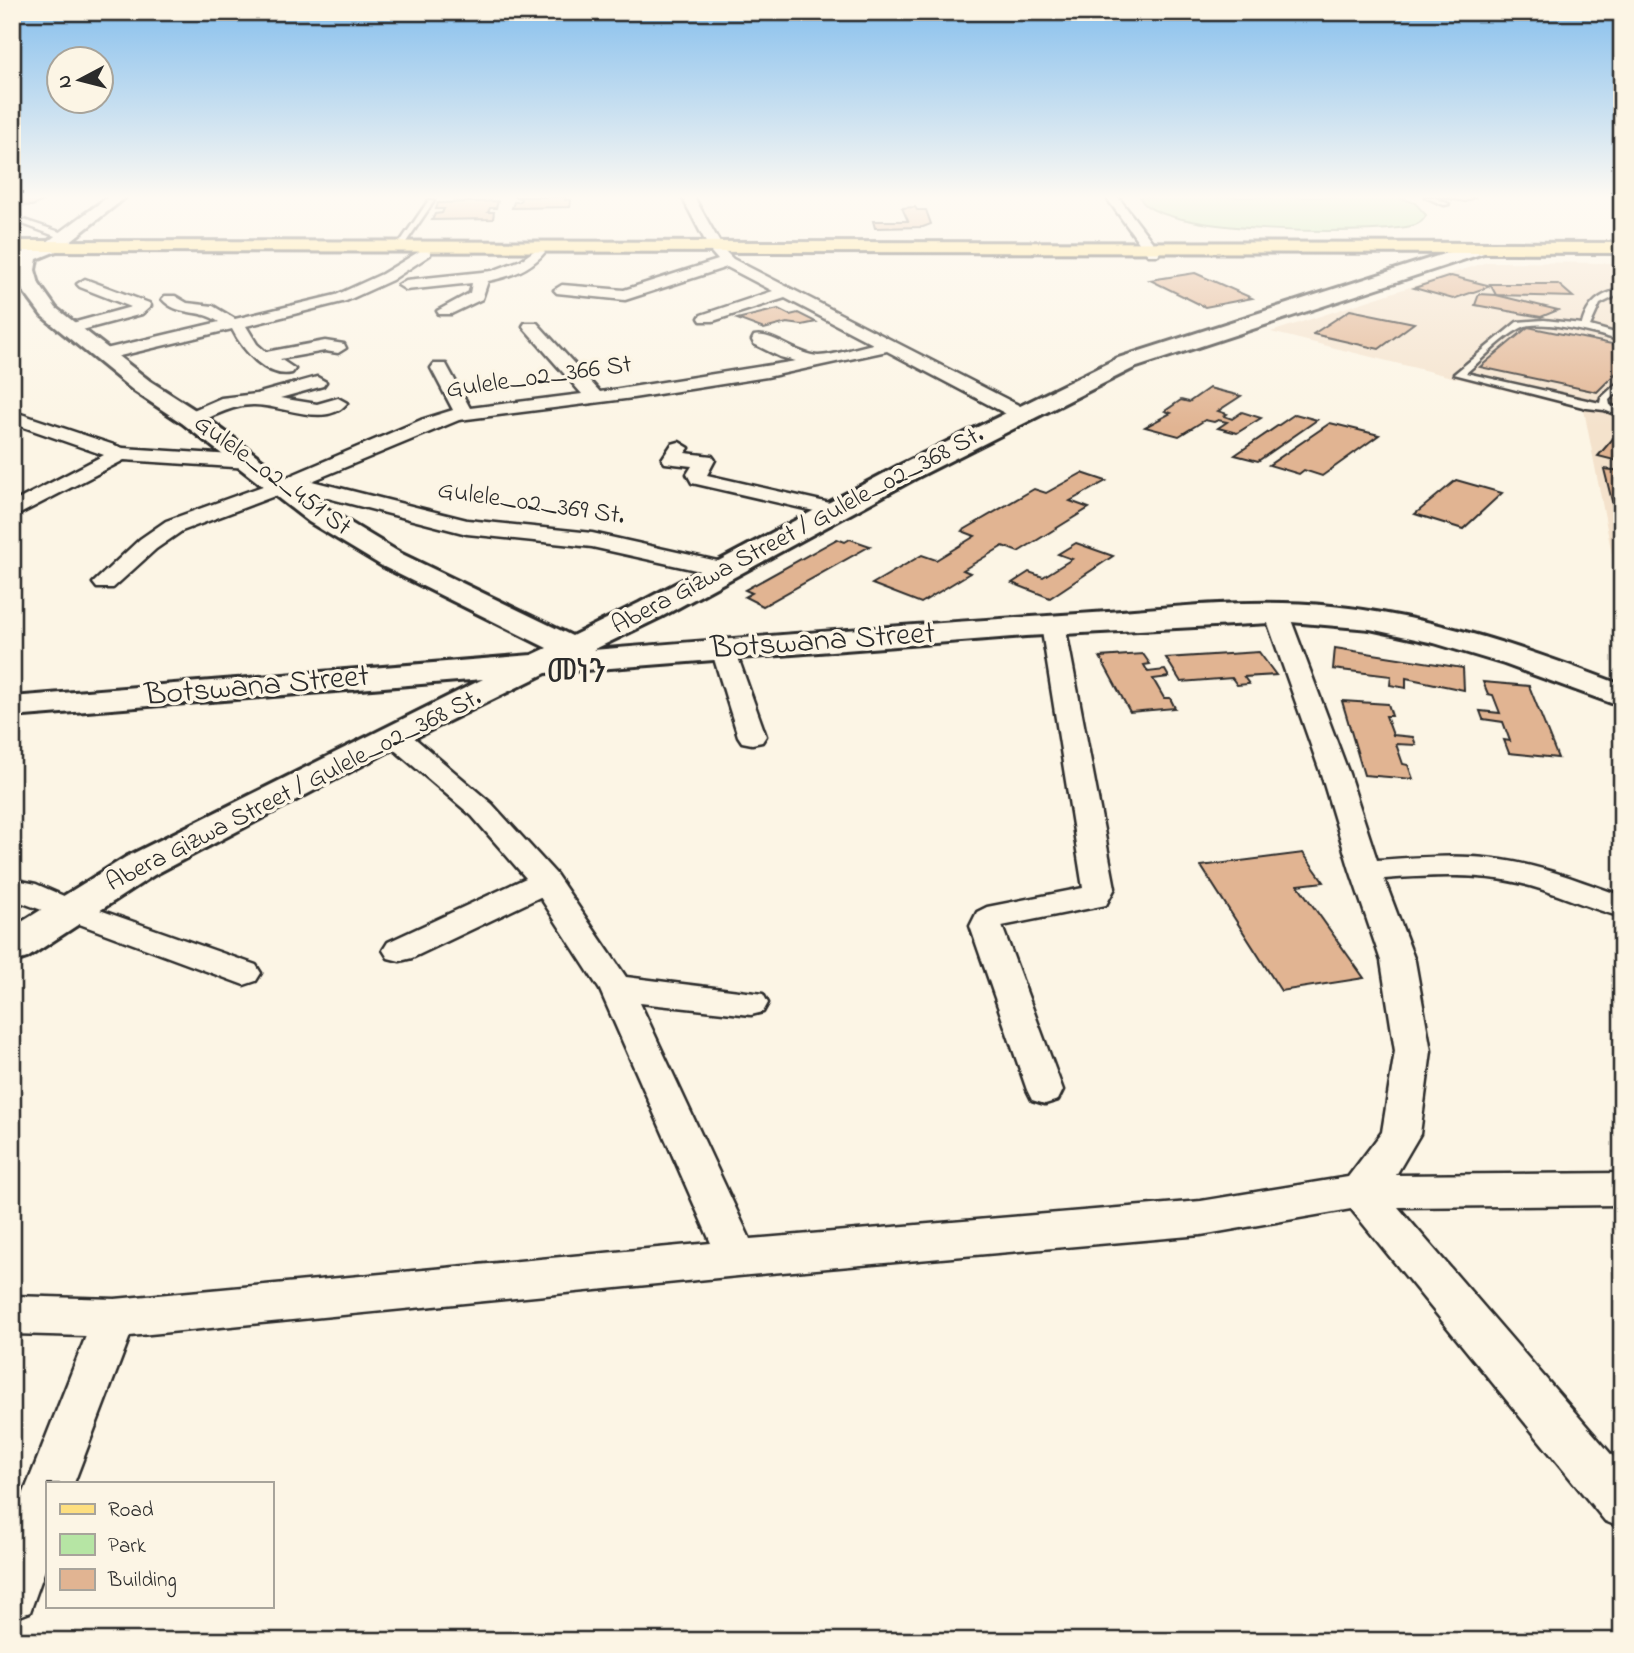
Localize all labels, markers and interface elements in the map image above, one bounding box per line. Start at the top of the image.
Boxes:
north arrow [46,46,116,116]
text: N [51,74,80,90]
street label: Gulele_02_366 St [444,346,634,410]
street label: Gulele_02_451 St [185,406,359,547]
street label: Abera Gizwa Street / Gulele_02_368 St. [605,416,991,646]
street label: Gulele_02_369 St. [435,472,627,536]
street label: Botswana Street [708,611,937,673]
district label: መነን [546,650,606,698]
street label: Botswana Street [142,654,371,720]
street label: Abera Gizwa Street / Gulele_02_368 St. [100,680,488,902]
legend [46,1482,273,1608]
text: Road [108,1496,154,1526]
text: Park [108,1532,147,1562]
text: Building [107,1566,177,1598]

